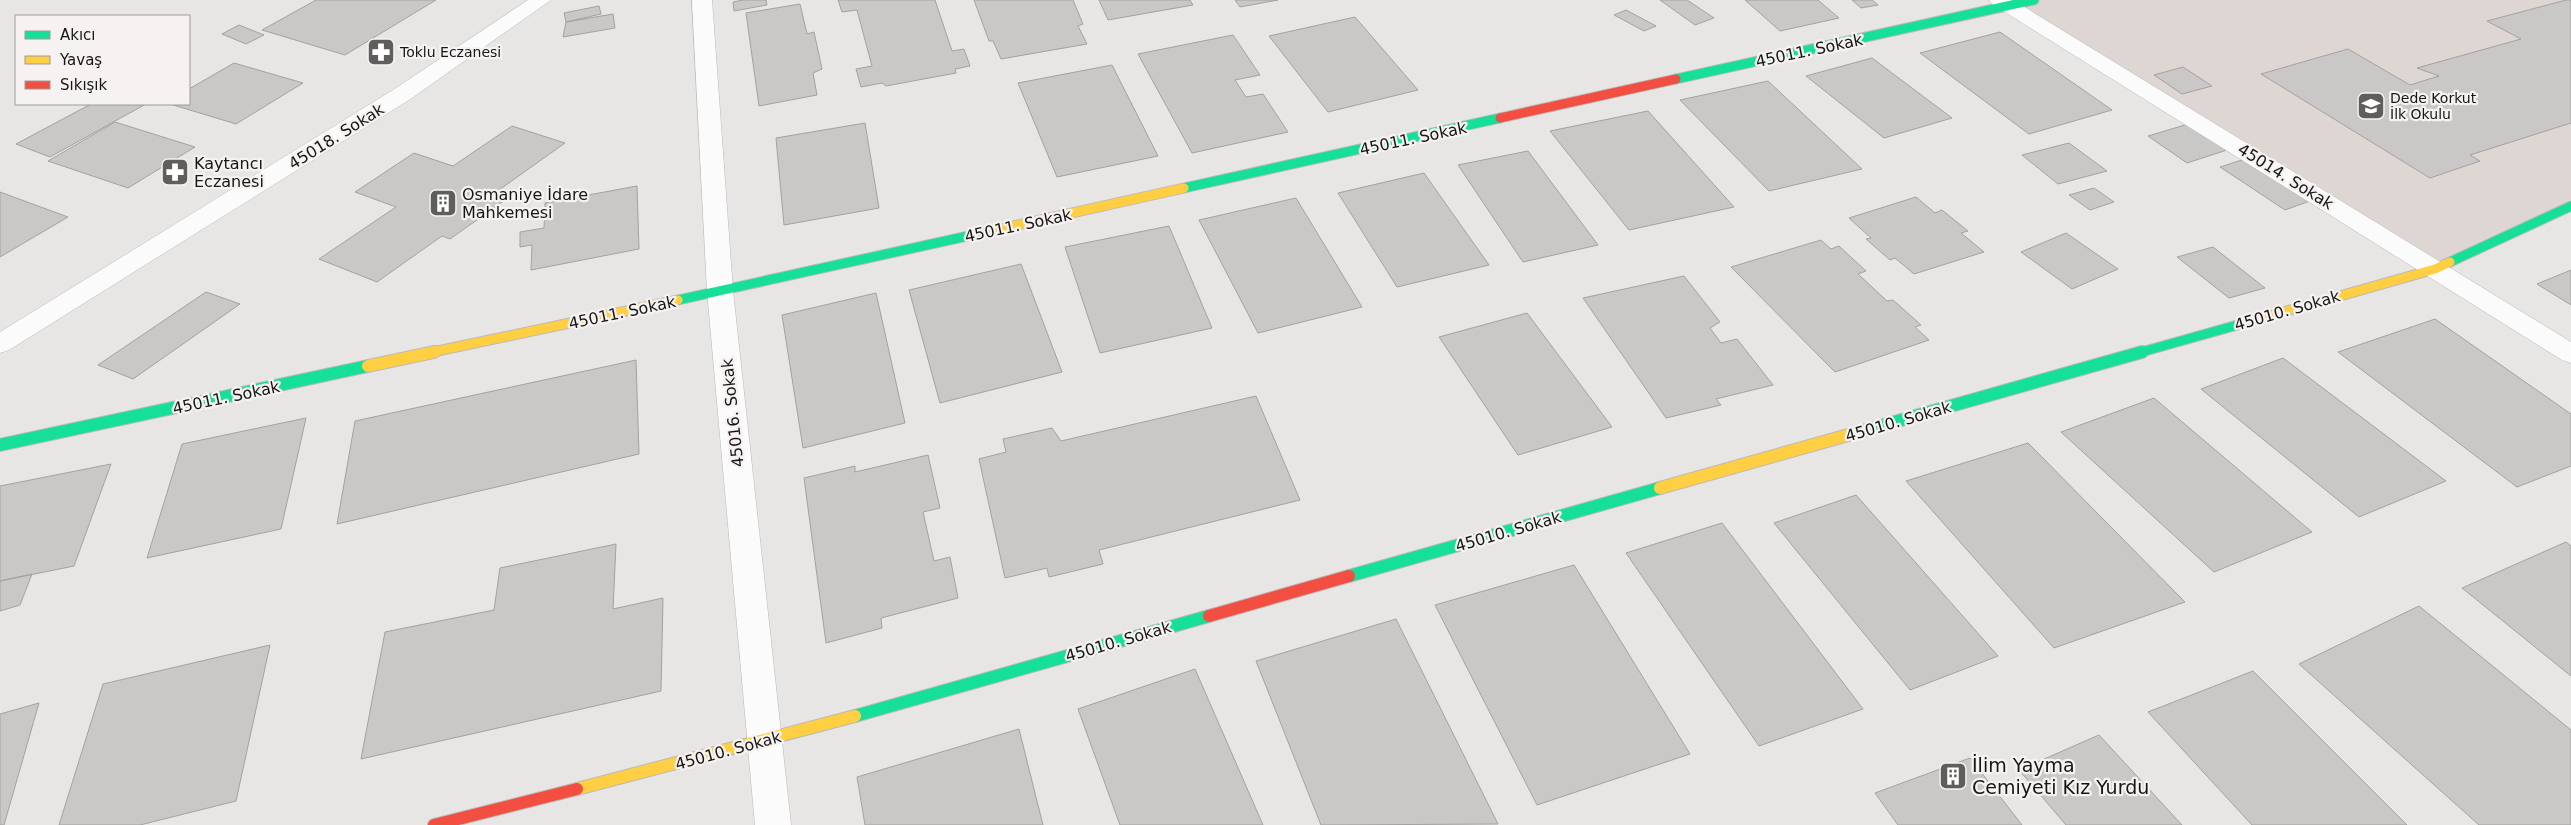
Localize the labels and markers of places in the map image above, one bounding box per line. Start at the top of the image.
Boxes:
pharmacy icon: Toklu Eczanesi [366,37,396,67]
place label: Toklu Eczanesi [399,44,501,60]
place label: Dede Korkut İlk Okulu [2390,90,2477,122]
school or university icon: Dede Korkut İlk Okulu [2356,91,2386,121]
place label: Kaytancı Eczanesi [194,154,264,191]
pharmacy icon: Kaytancı Eczanesi [160,157,190,187]
place label: Osmaniye İdare Mahkemesi [462,185,588,222]
building icon: Osmaniye İdare Mahkemesi [428,188,458,218]
place label: İlim Yayma Cemiyeti Kız Yurdu [1972,754,2149,798]
building icon: İlim Yayma Cemiyeti Kız Yurdu [1938,761,1968,791]

